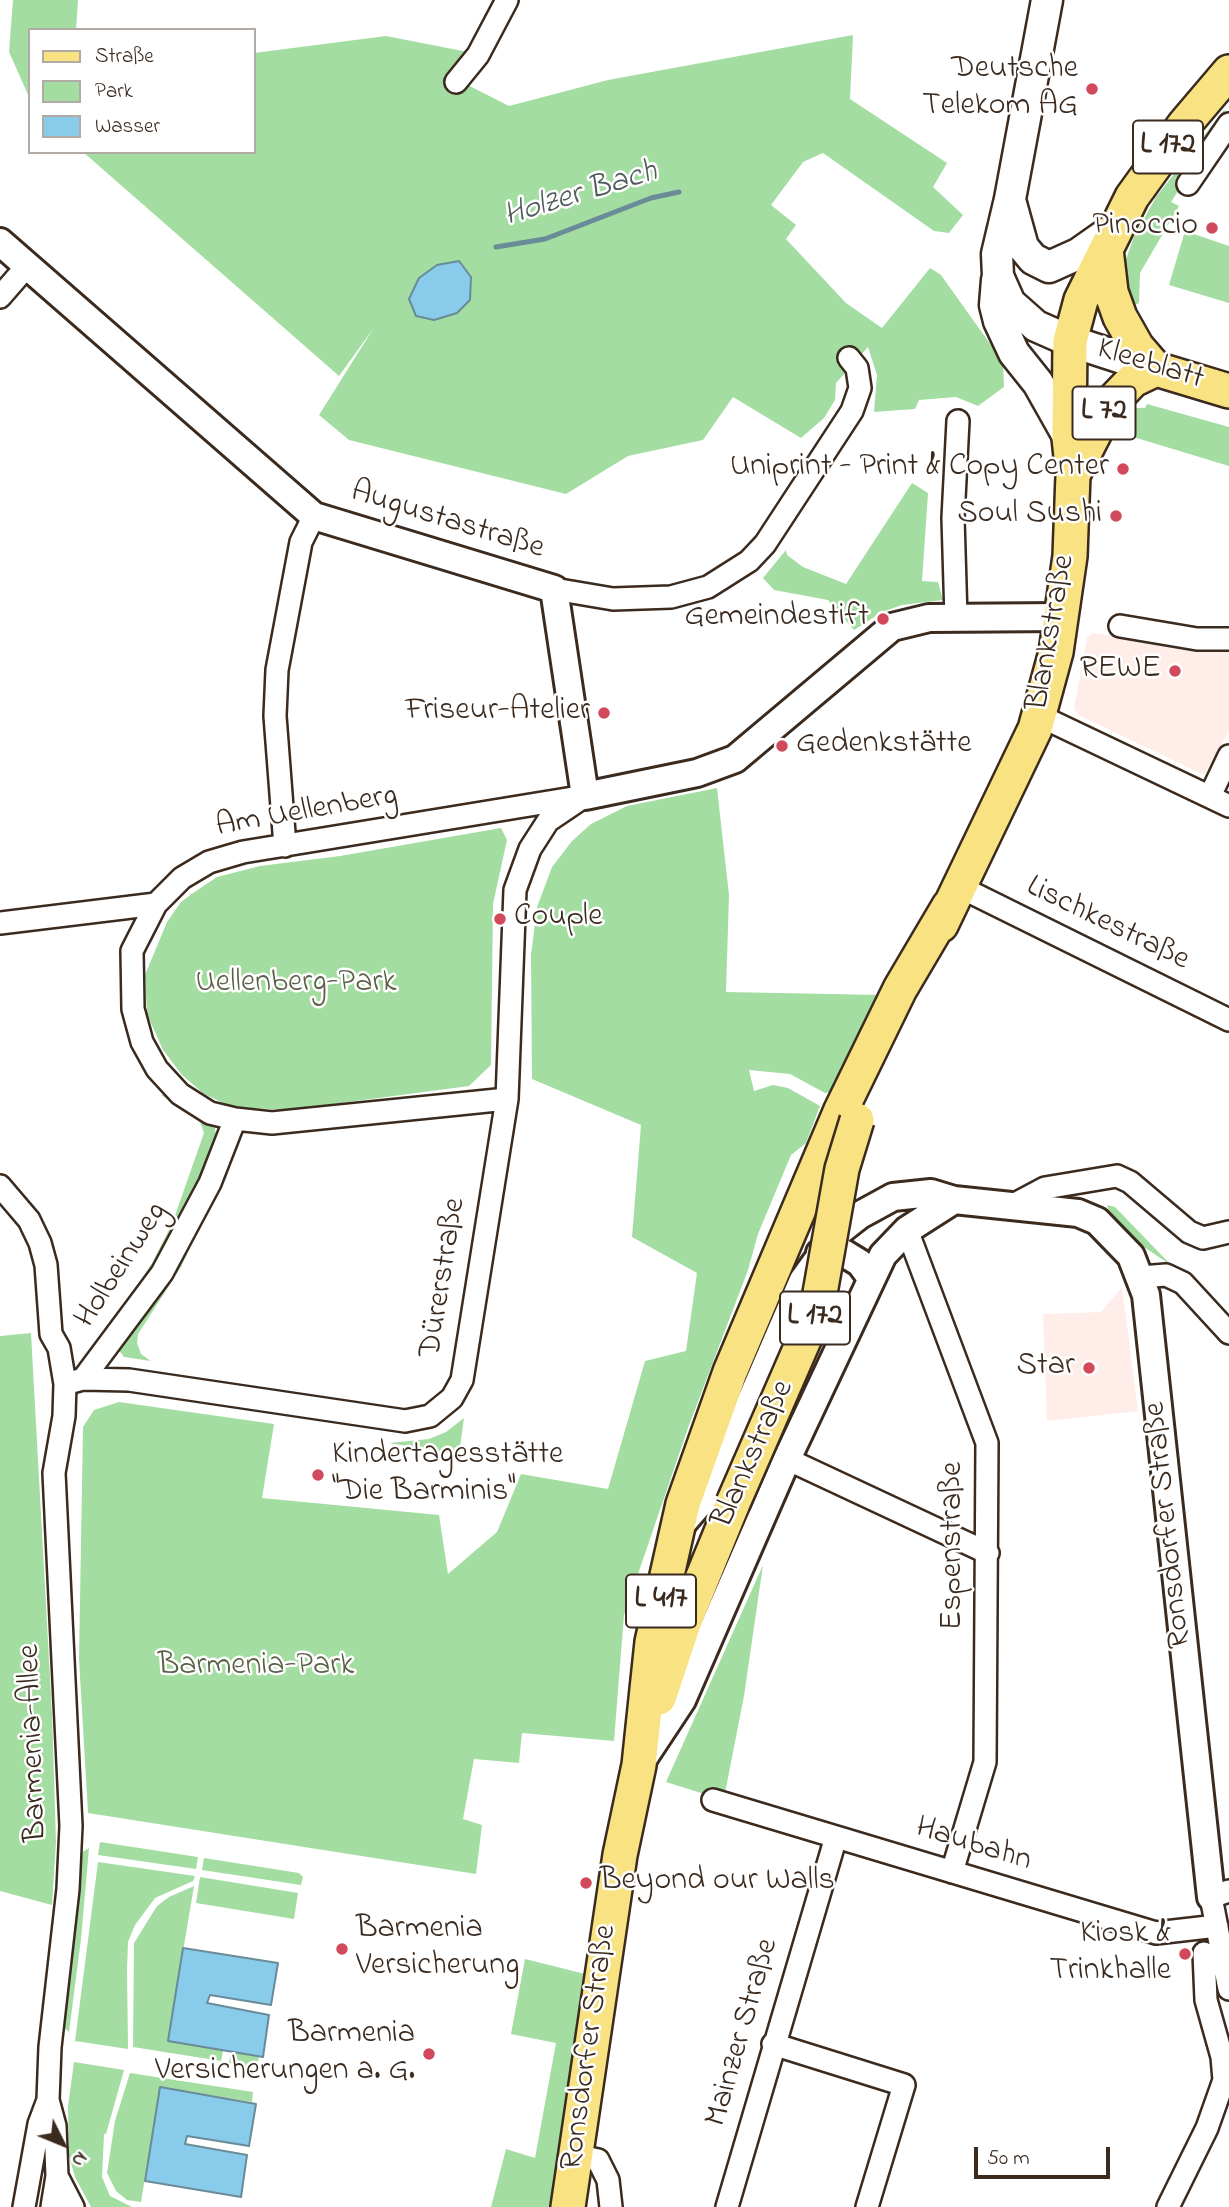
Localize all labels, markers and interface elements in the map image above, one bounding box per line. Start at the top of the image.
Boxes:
legend [28,28,256,154]
text: Straße [95,42,154,72]
place label: Deutsche Telekom AG [922,52,1078,127]
text: Park [95,77,133,107]
marker: Deutsche Telekom AG [1084,81,1100,97]
text: Wasser [95,112,160,142]
road number: L 172 [1133,120,1203,174]
water label: Holzer Bach [500,154,662,238]
place label: Pinoccio [1092,209,1198,247]
marker: Pinoccio [1204,220,1220,236]
street label: Kleeblatt [1092,332,1208,400]
road number: L 72 [1072,386,1136,440]
place label: Uniprint - Print & Copy Center [730,450,1109,488]
marker: Uniprint - Print & Copy Center [1115,461,1131,477]
street label: Augustastraße [346,474,548,570]
place label: Soul Sushi [957,497,1102,535]
marker: Soul Sushi [1108,508,1124,524]
street label: Blankstraße [1020,552,1086,714]
place label: Gemeindestift [684,600,869,638]
marker: Gemeindestift [875,611,891,627]
place label: REWE [1080,652,1161,690]
marker: REWE [1167,663,1183,679]
place label: Friseur-Atelier [405,694,590,732]
marker: Friseur-Atelier [596,705,612,721]
place label: Gedenkstätte [796,727,972,765]
marker: Gedenkstätte [774,738,790,754]
street label: Am Uellenberg [213,778,401,848]
street label: Lischkestraße [1019,869,1195,981]
place label: Couple [514,900,603,938]
marker: Couple [492,911,508,927]
park label: Uellenberg-Park [196,966,396,1004]
street label: Dürerstraße [413,1195,477,1361]
street label: Holbeinweg [68,1196,178,1336]
road number: L 172 [780,1292,850,1344]
place label: Star [1017,1349,1075,1387]
marker: Star [1081,1360,1097,1376]
street label: Blankstraße [705,1375,805,1535]
street label: Ronsdorfer Straße [1138,1400,1202,1650]
place label: Kindertagesstätte "Die Barminis" [332,1438,563,1513]
street label: Espenstraße [936,1462,974,1630]
marker: Kindertagesstätte "Die Barminis" [310,1467,326,1483]
road number: L 417 [626,1574,696,1628]
street label: Barmenia-Allee [12,1643,58,1843]
park label: Barmenia-Park [158,1649,354,1687]
street label: Haubahn [910,1810,1036,1882]
place label: Beyond our Walls [600,1864,835,1902]
marker: Beyond our Walls [578,1875,594,1891]
place label: Barmenia Versicherung [356,1912,519,1987]
place label: Kiosk & Trinkhalle [1050,1917,1171,1992]
street label: Ronsdorfer Straße [555,1923,627,2173]
street label: Mainzer Straße [699,1935,789,2131]
marker: Barmenia Versicherung [334,1941,350,1957]
marker: Kiosk & Trinkhalle [1177,1946,1193,1962]
place label: Barmenia Versicherungen a. G. [155,2017,415,2092]
marker: Barmenia Versicherungen a. G. [421,2046,437,2062]
north arrow [28,2109,98,2179]
scale bar [977,2134,1114,2178]
text: 50 m [987,2144,1030,2174]
text: N [64,2145,93,2173]

